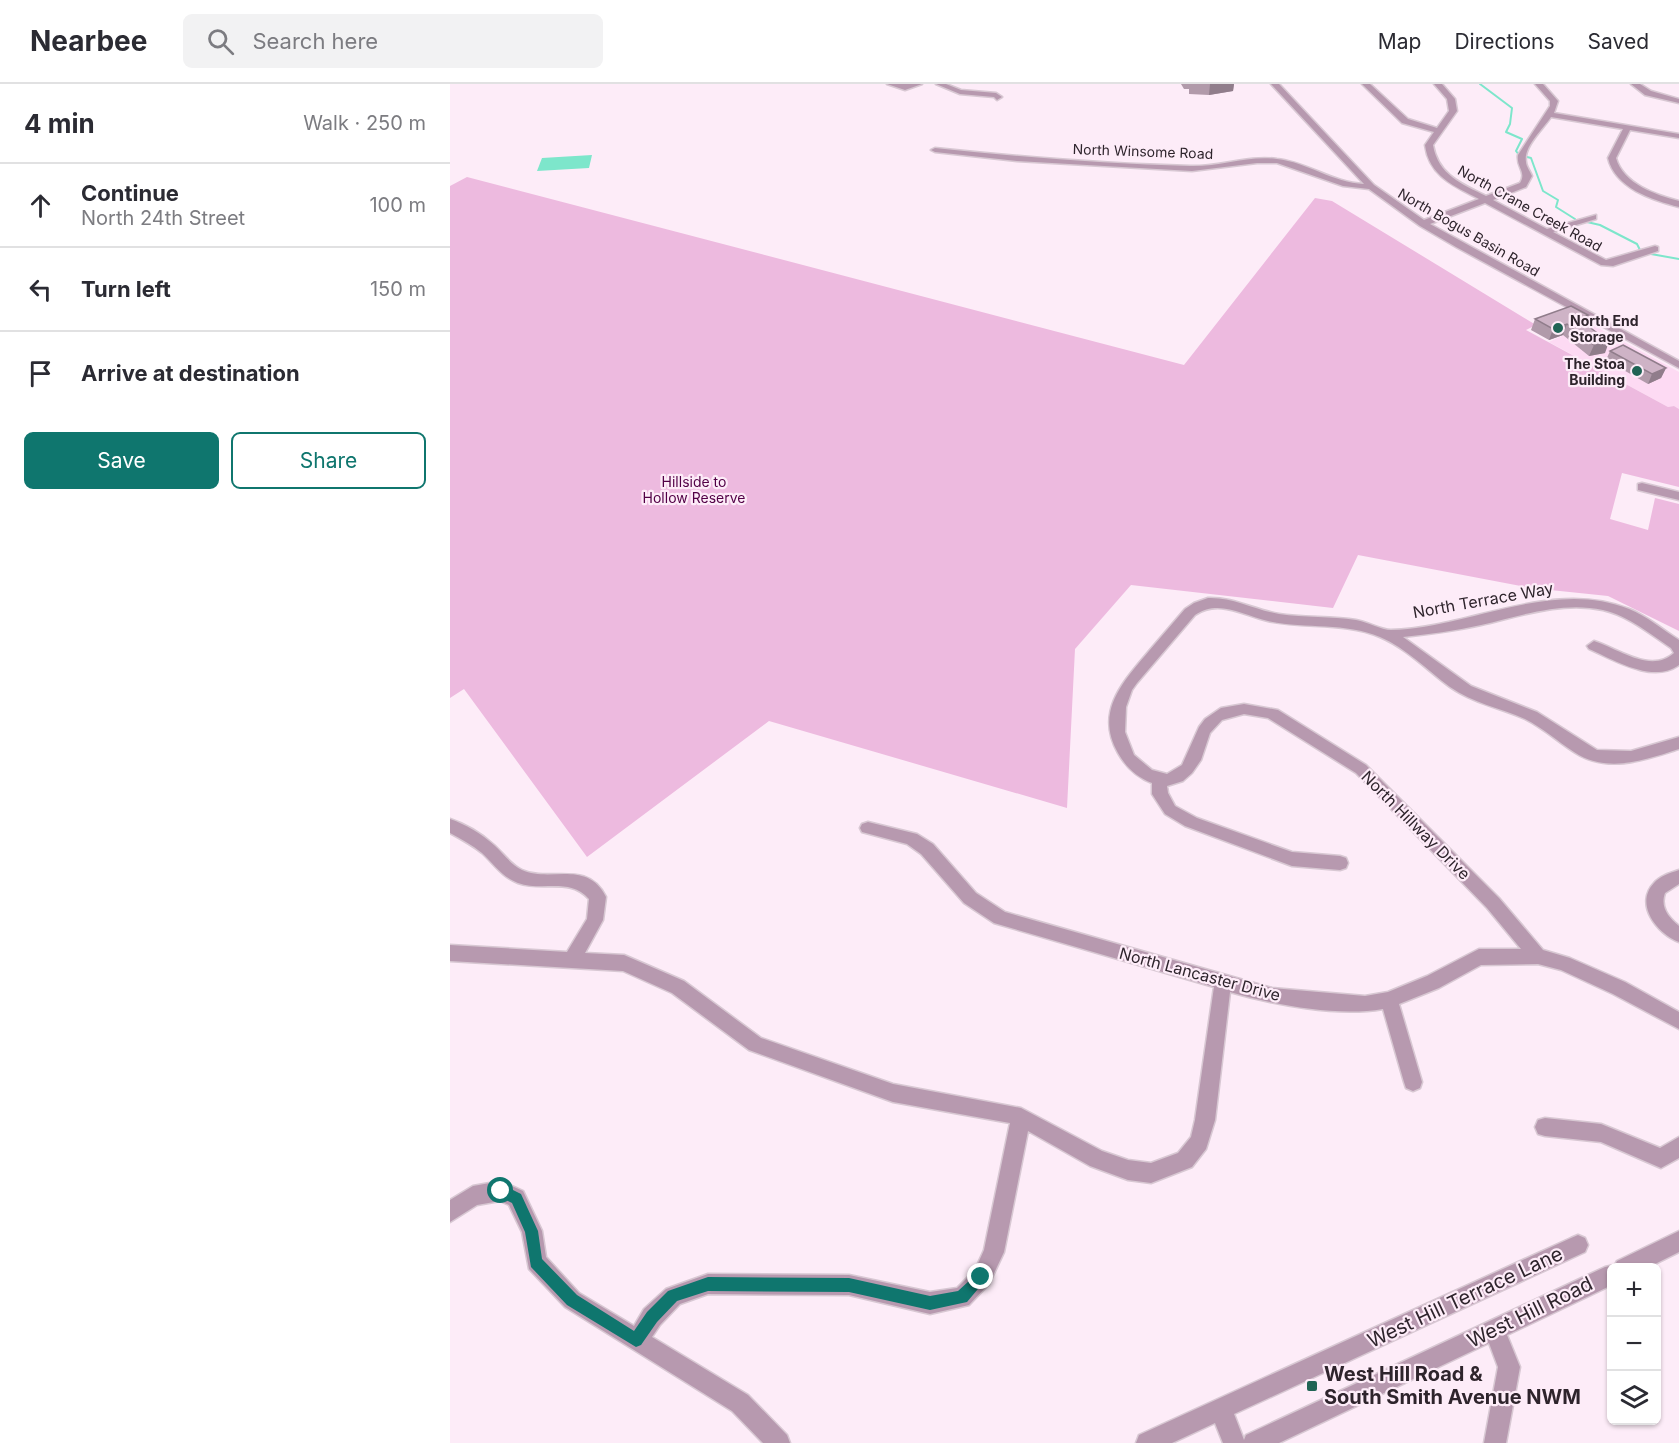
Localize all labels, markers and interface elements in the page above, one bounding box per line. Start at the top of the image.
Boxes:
search box [183,14,603,68]
text: Nearbee [30,24,147,58]
icon: search [204,25,237,58]
text: Search here [252,28,378,54]
text: Map [1378,29,1421,54]
text: Directions [1454,29,1555,54]
text: Saved [1588,29,1649,54]
text: 4 min [24,108,95,139]
text: Walk · 250 m [303,111,426,135]
street label: North Winsome Road [1072,140,1214,162]
street label: North Crane Creek Road [1455,161,1605,255]
text: Continue [81,180,179,206]
street label: North Bogus Basin Road [1395,184,1543,280]
icon: ahead [24,189,57,222]
text: 100 m [369,193,426,217]
text: North 24th Street [81,206,245,230]
icon: left [24,273,57,306]
text: Turn left [81,276,171,302]
text: 150 m [370,277,426,301]
place label: North End Storage [1570,312,1638,345]
marker: North End Storage [1551,321,1565,335]
place label: The Stoa Building [1564,355,1625,388]
icon: arrive [24,357,57,390]
text: Arrive at destination [81,360,300,386]
marker: The Stoa Building [1630,364,1644,378]
button: Save [24,432,219,489]
button: Share [231,432,426,489]
park label: Hillside to Hollow Reserve [643,473,745,506]
street label: North Terrace Way [1411,578,1555,622]
street label: North Hillway Drive [1357,766,1475,884]
street label: North Lancaster Drive [1117,943,1283,1005]
route start [487,1177,513,1203]
street label: West Hill Terrace Lane [1364,1241,1566,1353]
route end [967,1263,993,1289]
map controls [1607,1263,1661,1425]
button: + [1607,1263,1661,1317]
street label: West Hill Road [1463,1271,1597,1353]
button: − [1607,1317,1661,1371]
place label: West Hill Road & South Smith Avenue NWM [1324,1362,1581,1409]
button: layers [1607,1371,1661,1425]
marker: West Hill Road & South Smith Avenue NWM [1305,1379,1319,1393]

